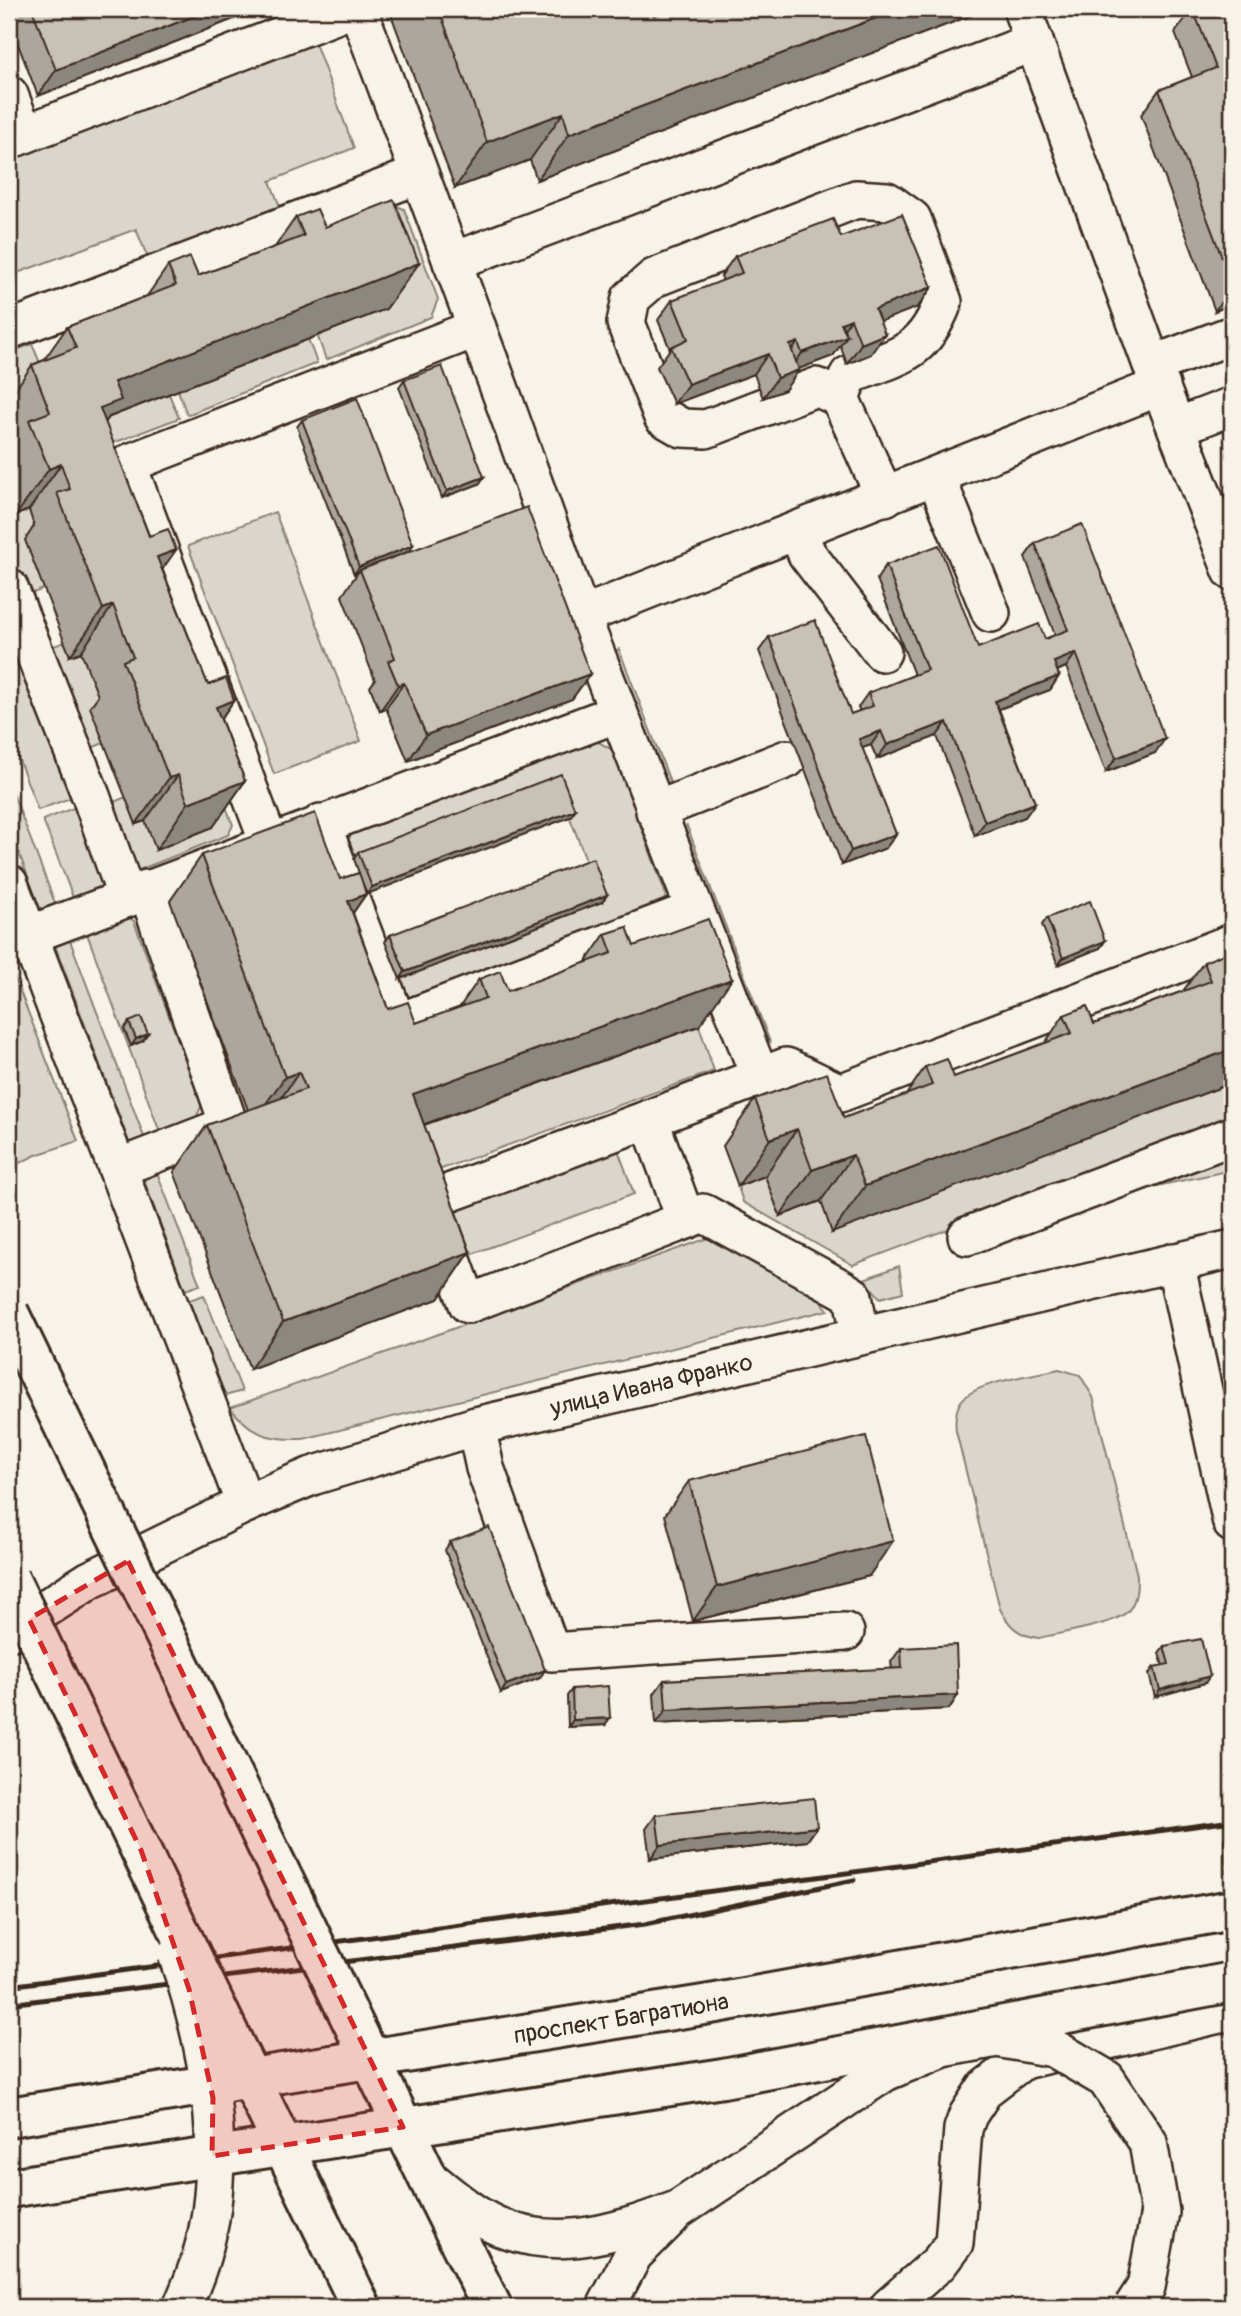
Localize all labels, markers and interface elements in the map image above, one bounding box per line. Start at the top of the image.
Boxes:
street label: улица Ивана Франко [546,1347,755,1423]
street label: проспект Багратиона [511,1987,731,2050]

